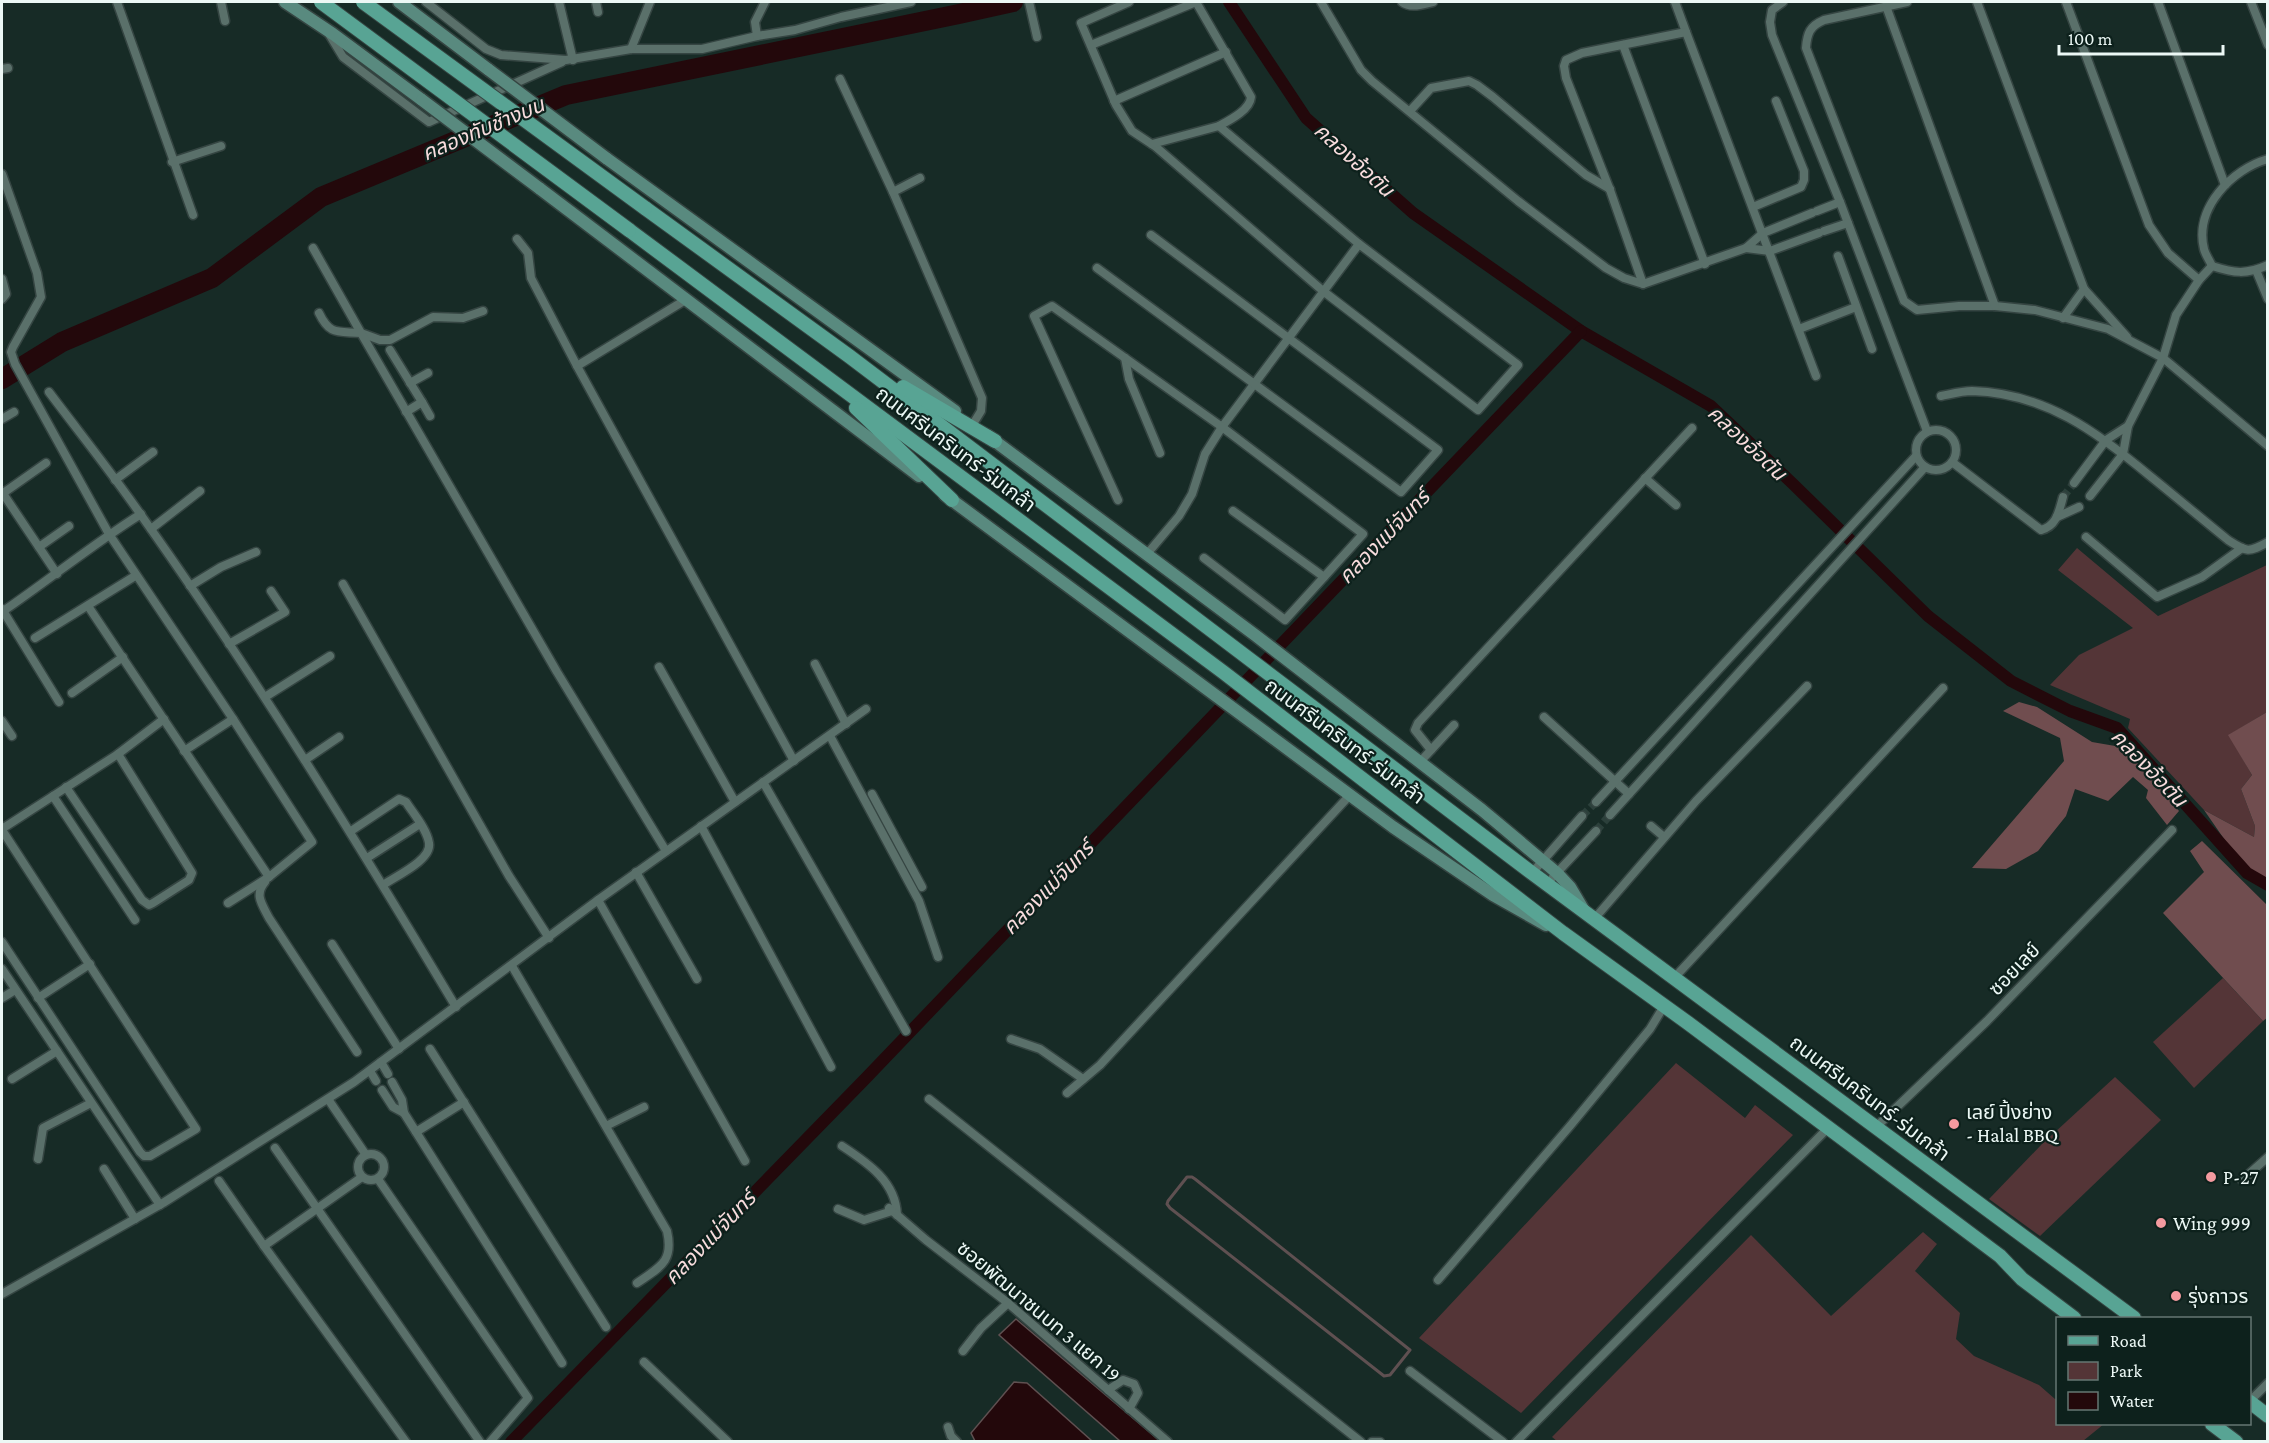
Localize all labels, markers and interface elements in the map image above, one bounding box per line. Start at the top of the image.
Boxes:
scale bar [2059,18,2222,56]
text: 100 m [2068,29,2113,49]
water label: คลองทับช้างบน [418,92,549,166]
water label: คลองอ้อตัน [1309,118,1399,203]
street label: ถนนศรีนครินทร์-ร่มเกล้า [872,382,1040,516]
water label: คลองอ้อตัน [1703,401,1792,486]
water label: คลองแม่จันทร์ [1334,482,1438,589]
street label: ถนนศรีนครินทร์-ร่มเกล้า [1261,674,1429,808]
water label: คลองอ้อตัน [2106,724,2193,813]
water label: คลองแม่จันทร์ [998,833,1102,940]
street label: ซอยเลย์ [1984,938,2044,999]
street label: ถนนศรีนครินทร์-ร่มเกล้า [1786,1031,1954,1165]
place label: เลย์ ปิ้งย่าง - Halal BBQ [1966,1099,2060,1146]
marker: เลย์ ปิ้งย่าง - Halal BBQ [1947,1117,1961,1131]
place label: P-27 [2223,1166,2258,1188]
marker: P-27 [2204,1170,2218,1184]
water label: คลองแม่จันทร์ [660,1183,764,1290]
place label: Wing 999 [2173,1212,2251,1235]
marker: Wing 999 [2154,1216,2168,1230]
street label: ซอยพัฒนาชนบท 3 แยก 19 [953,1236,1125,1386]
place label: รุ่งถาวร [2188,1285,2248,1308]
marker: รุ่งถาวร [2169,1289,2183,1303]
legend [2056,1317,2251,1425]
text: Road [2110,1331,2147,1351]
text: Park [2110,1361,2142,1381]
text: Water [2110,1391,2155,1411]

